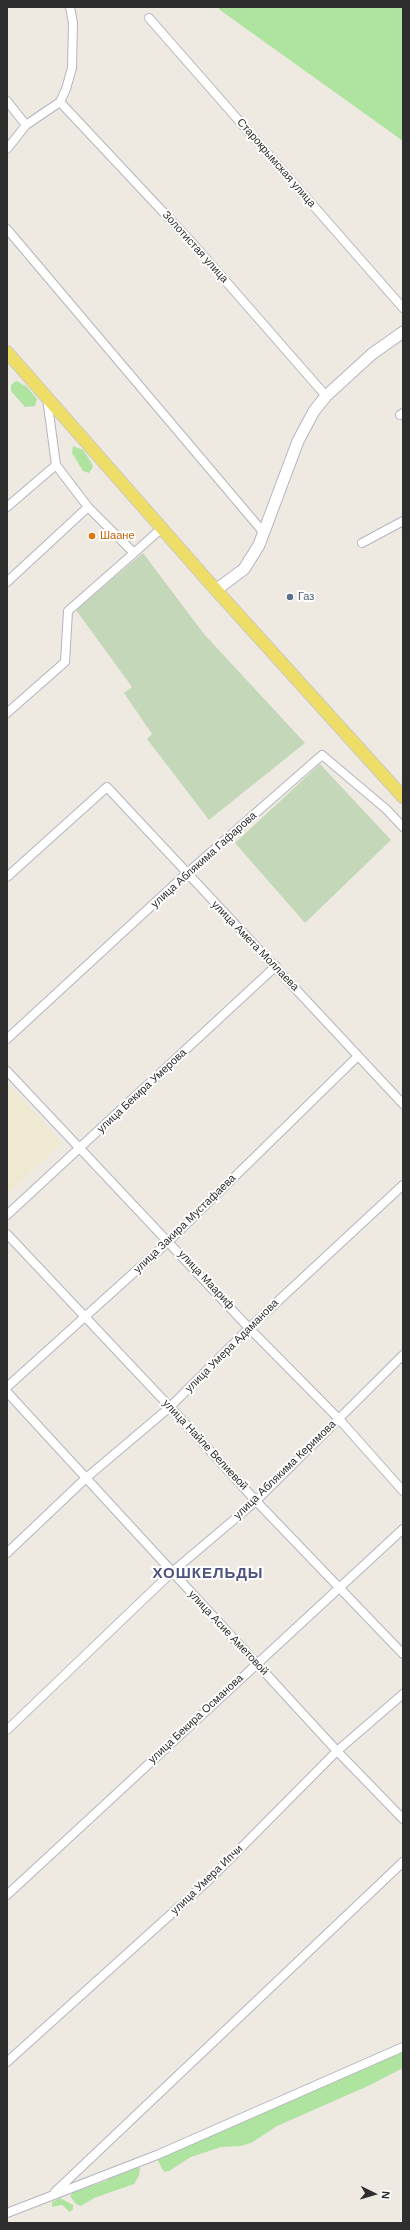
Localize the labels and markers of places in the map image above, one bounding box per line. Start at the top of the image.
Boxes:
place label: Шаане [100,529,135,543]
marker: Шаане [87,531,97,541]
place label: Газ [298,590,314,604]
marker: Газ [285,592,295,602]

